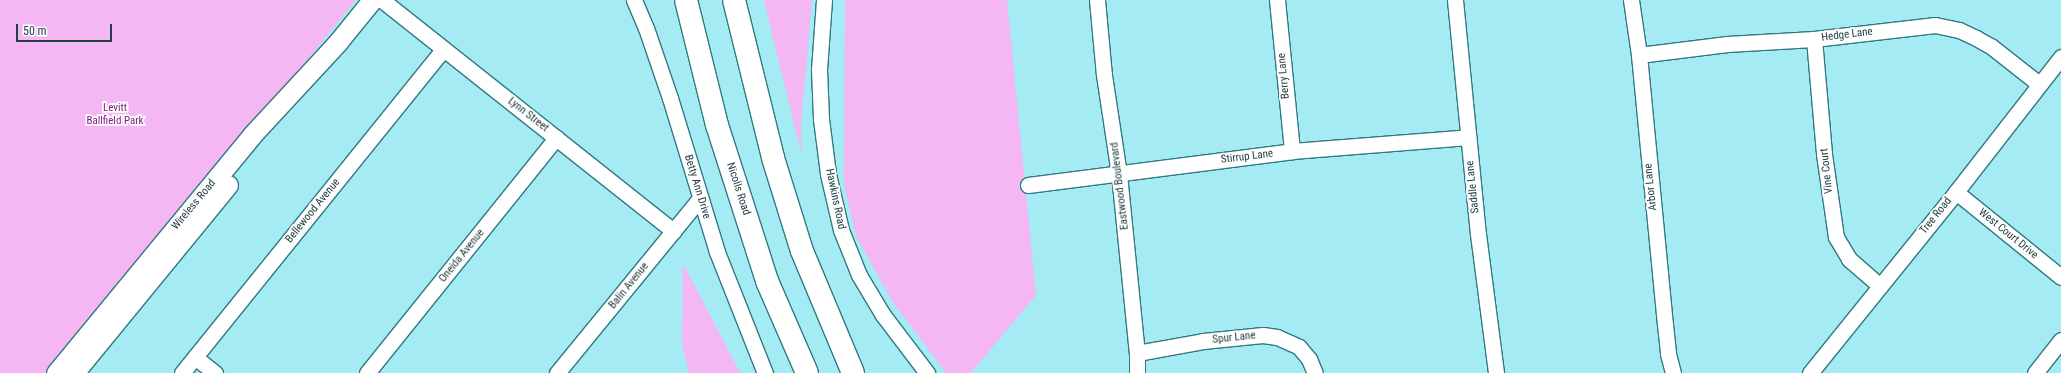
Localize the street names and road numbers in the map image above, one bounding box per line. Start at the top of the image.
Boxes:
street label: Hedge Lane [1821,25,1873,45]
street label: Berry Lane [1275,52,1293,100]
street label: Lynn Street [505,95,551,135]
street label: Eastwood Boulevard [1108,141,1132,231]
street label: Stirrup Lane [1220,147,1274,167]
street label: Vine Court [1818,148,1836,194]
street label: Betty Ann Drive [681,153,713,221]
street label: Saddle Lane [1464,160,1482,214]
street label: Nicolls Road [723,161,753,217]
street label: Arbor Lane [1642,163,1660,211]
street label: Hawkins Road [822,167,848,231]
street label: Bellewood Avenue [283,176,343,246]
street label: Wireless Road [169,177,219,233]
street label: Tree Road [1917,195,1955,237]
street label: West Court Drive [1976,206,2040,262]
street label: Oneida Avenue [437,227,487,285]
street label: Balin Avenue [606,260,652,312]
street label: Spur Lane [1212,329,1256,347]

